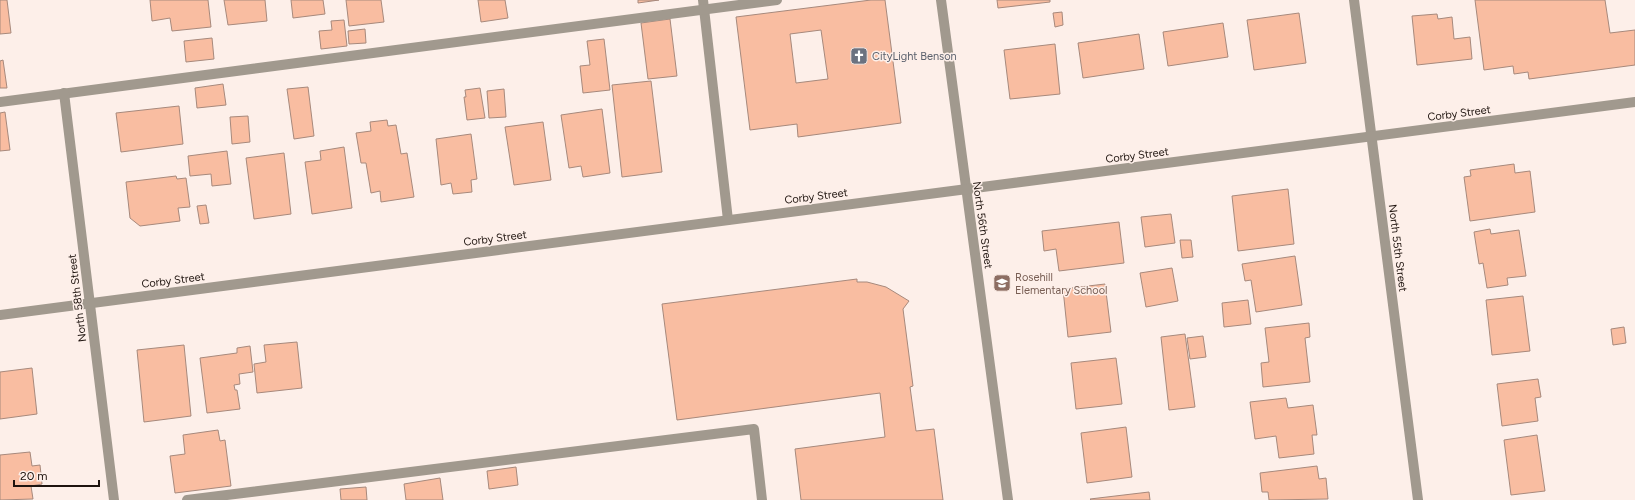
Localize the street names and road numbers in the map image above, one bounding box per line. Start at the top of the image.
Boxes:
street label: Corby Street [1427,103,1491,124]
street label: Corby Street [1105,145,1169,166]
street label: North 56th Street [970,181,995,270]
street label: Corby Street [784,186,848,207]
street label: North 55th Street [1386,204,1409,293]
street label: Corby Street [463,228,527,249]
street label: North 58th Street [66,253,89,343]
street label: Corby Street [141,270,205,291]

